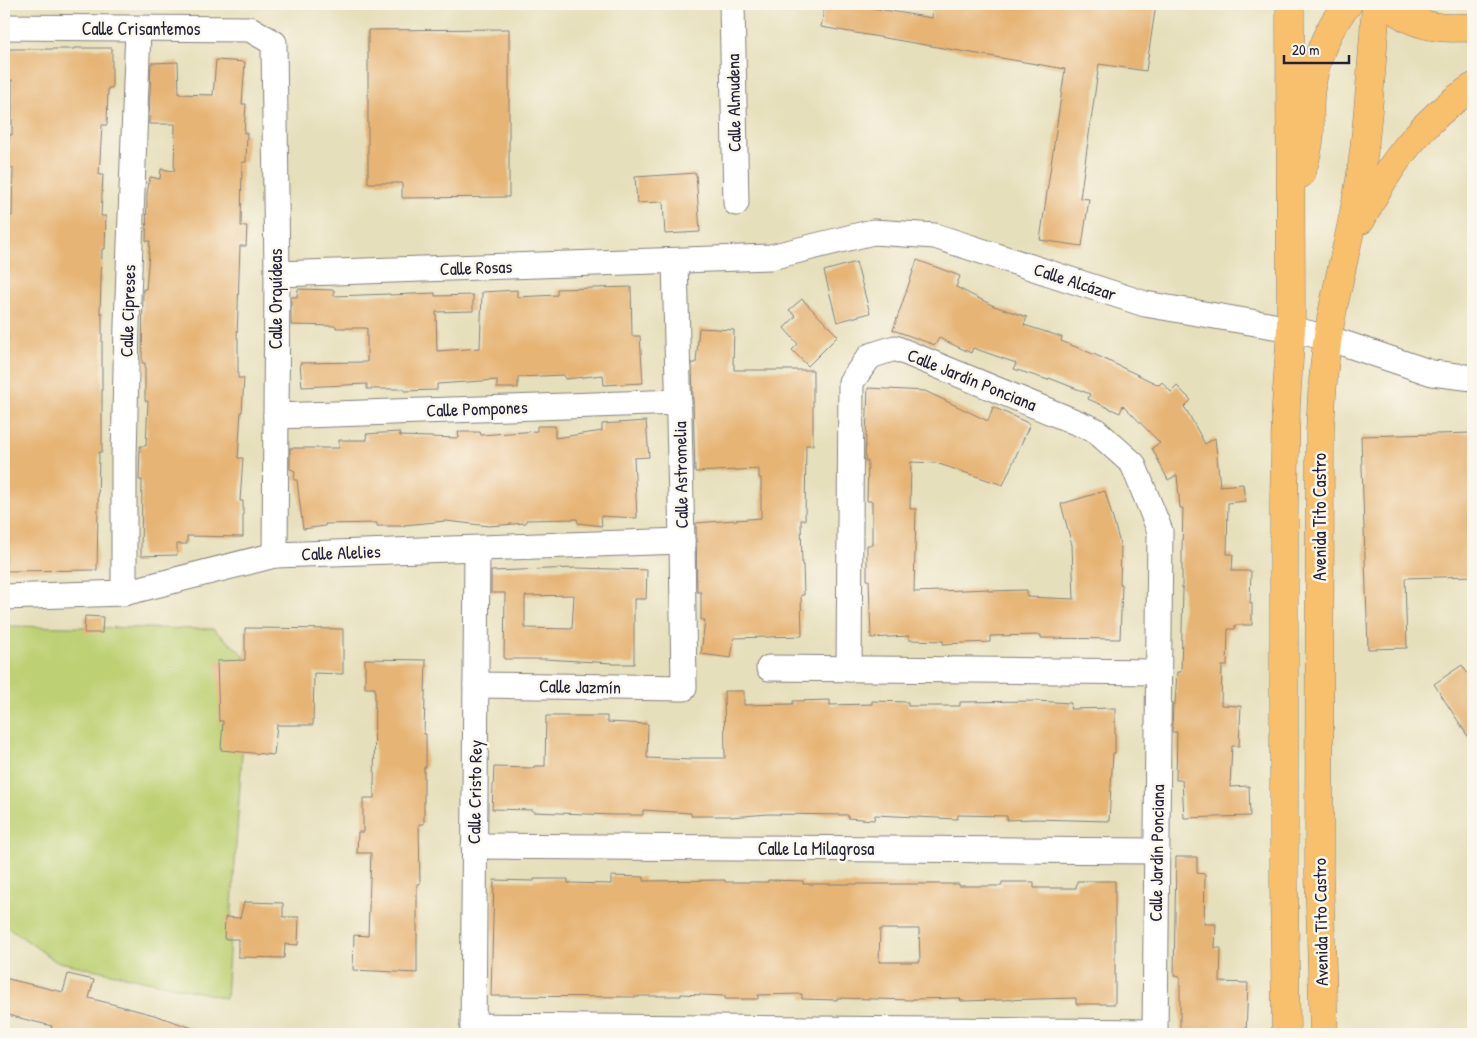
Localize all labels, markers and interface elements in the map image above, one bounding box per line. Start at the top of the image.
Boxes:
street label: Calle Crisantemos [82,16,200,41]
scale bar [1284,32,1350,64]
text: 20 m [1292,39,1319,60]
street label: Calle Almudena [720,54,747,152]
street label: Calle Orquídeas [263,249,288,349]
street label: Calle Rosas [439,254,513,281]
street label: Calle Alcázar [1031,256,1120,307]
street label: Calle Cipreses [113,264,142,358]
street label: Calle Jardín Ponciana [904,342,1041,417]
street label: Calle Pompones [426,394,528,423]
street label: Calle Astromelia [667,421,694,529]
street label: Avenida Tito Castro [1307,453,1332,581]
street label: Calle Alelies [301,539,381,566]
street label: Calle Jazmín [539,673,621,700]
street label: Calle Cristo Rey [461,739,488,844]
street label: Calle Jardín Ponciana [1143,784,1170,922]
street label: Calle La Milagrosa [758,836,874,861]
street label: Avenida Tito Castro [1307,858,1334,986]

